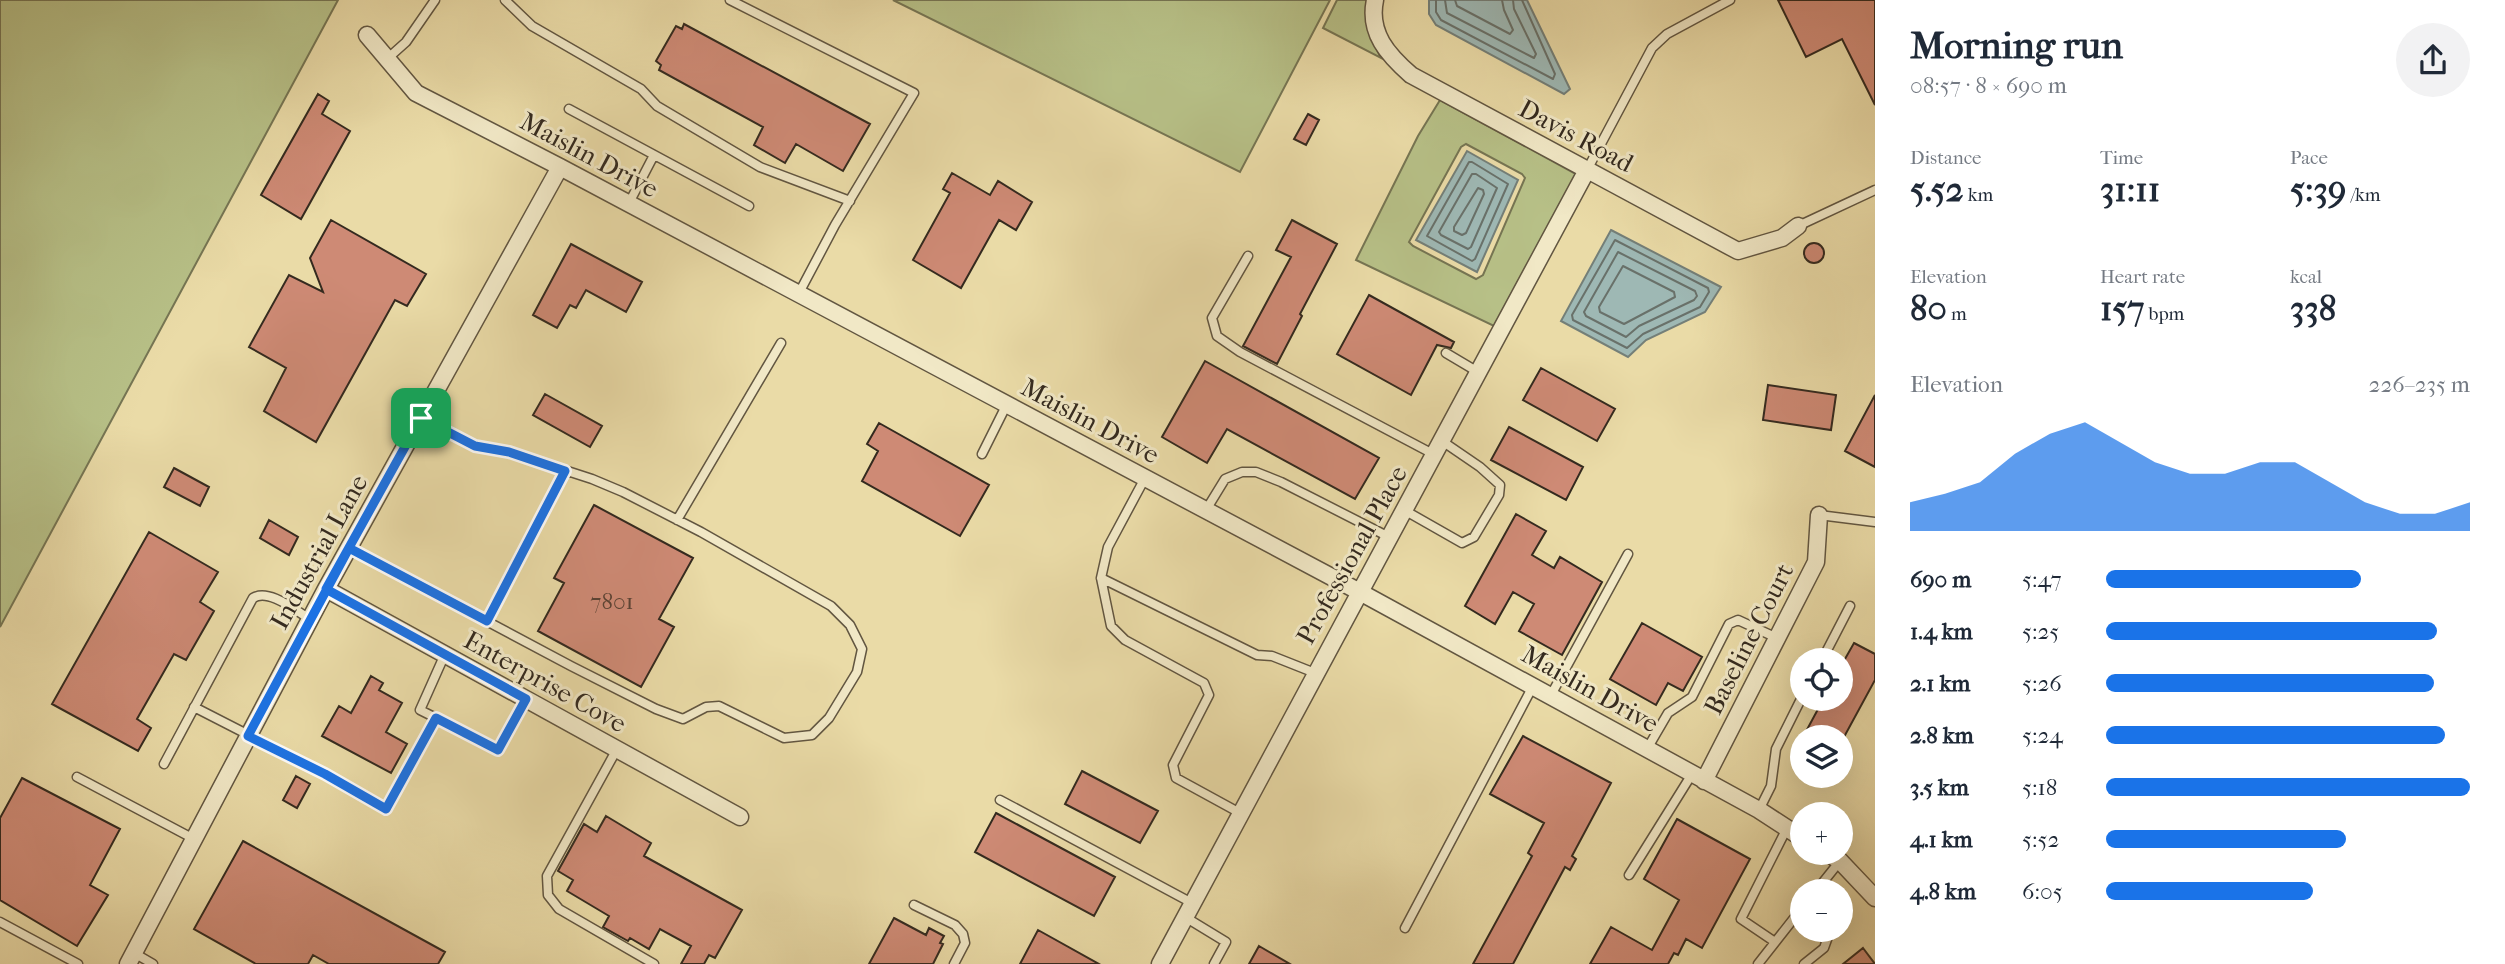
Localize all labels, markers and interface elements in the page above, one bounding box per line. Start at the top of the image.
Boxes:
text: Morning run [1910,23,2123,68]
button: share [2396,23,2470,97]
text: 08:57 · 8 × 690 m [1910,72,2067,99]
street label: Davis Road [1513,93,1639,179]
street label: Maislin Drive [515,106,664,204]
text: Distance [1910,147,1981,169]
text: Time [2100,147,2143,169]
text: Pace [2290,147,2328,169]
text: 5.52 [1910,169,1964,210]
text: 31:11 [2100,169,2160,210]
text: 5:39 [2290,169,2346,210]
text: km [1964,184,1993,206]
text: /km [2346,184,2381,206]
text: Elevation [1910,266,1987,288]
text: Heart rate [2100,266,2185,288]
text: kcal [2290,266,2322,288]
text: 80 [1910,288,1947,329]
text: 157 [2100,288,2144,329]
text: 338 [2290,288,2336,329]
text: m [1947,303,1967,325]
text: bpm [2144,303,2184,325]
text: Elevation [1910,371,2003,398]
text: 226–235 m [2369,371,2470,398]
street label: Maislin Drive [1016,372,1165,470]
pin [391,388,451,448]
icon: arrive [402,399,440,437]
street label: Professional Place [1290,460,1414,650]
street label: Industrial Lane [264,469,374,635]
street label: Baseline Court [1698,558,1801,720]
text: 690 m [1910,566,1971,593]
text: 5:47 [2022,566,2062,593]
house number: 7801 [590,588,634,615]
text: 1.4 km [1910,618,1973,645]
text: 5:25 [2022,618,2059,645]
street label: Enterprise Cove [458,625,632,739]
street label: Maislin Drive [1516,639,1664,739]
map controls [1790,648,1853,942]
button: locate [1790,648,1853,711]
text: 2.1 km [1910,670,1970,697]
text: 5:26 [2022,670,2062,697]
text: 2.8 km [1910,722,1974,749]
text: 5:24 [2022,722,2063,749]
button: layers [1790,725,1853,788]
text: 3.5 km [1910,774,1969,801]
text: 5:18 [2022,774,2057,801]
button: + [1790,802,1853,865]
text: 4.1 km [1910,826,1973,853]
text: 5:52 [2022,826,2059,853]
text: 4.8 km [1910,878,1976,905]
text: 6:05 [2022,878,2063,905]
button: − [1790,879,1853,942]

